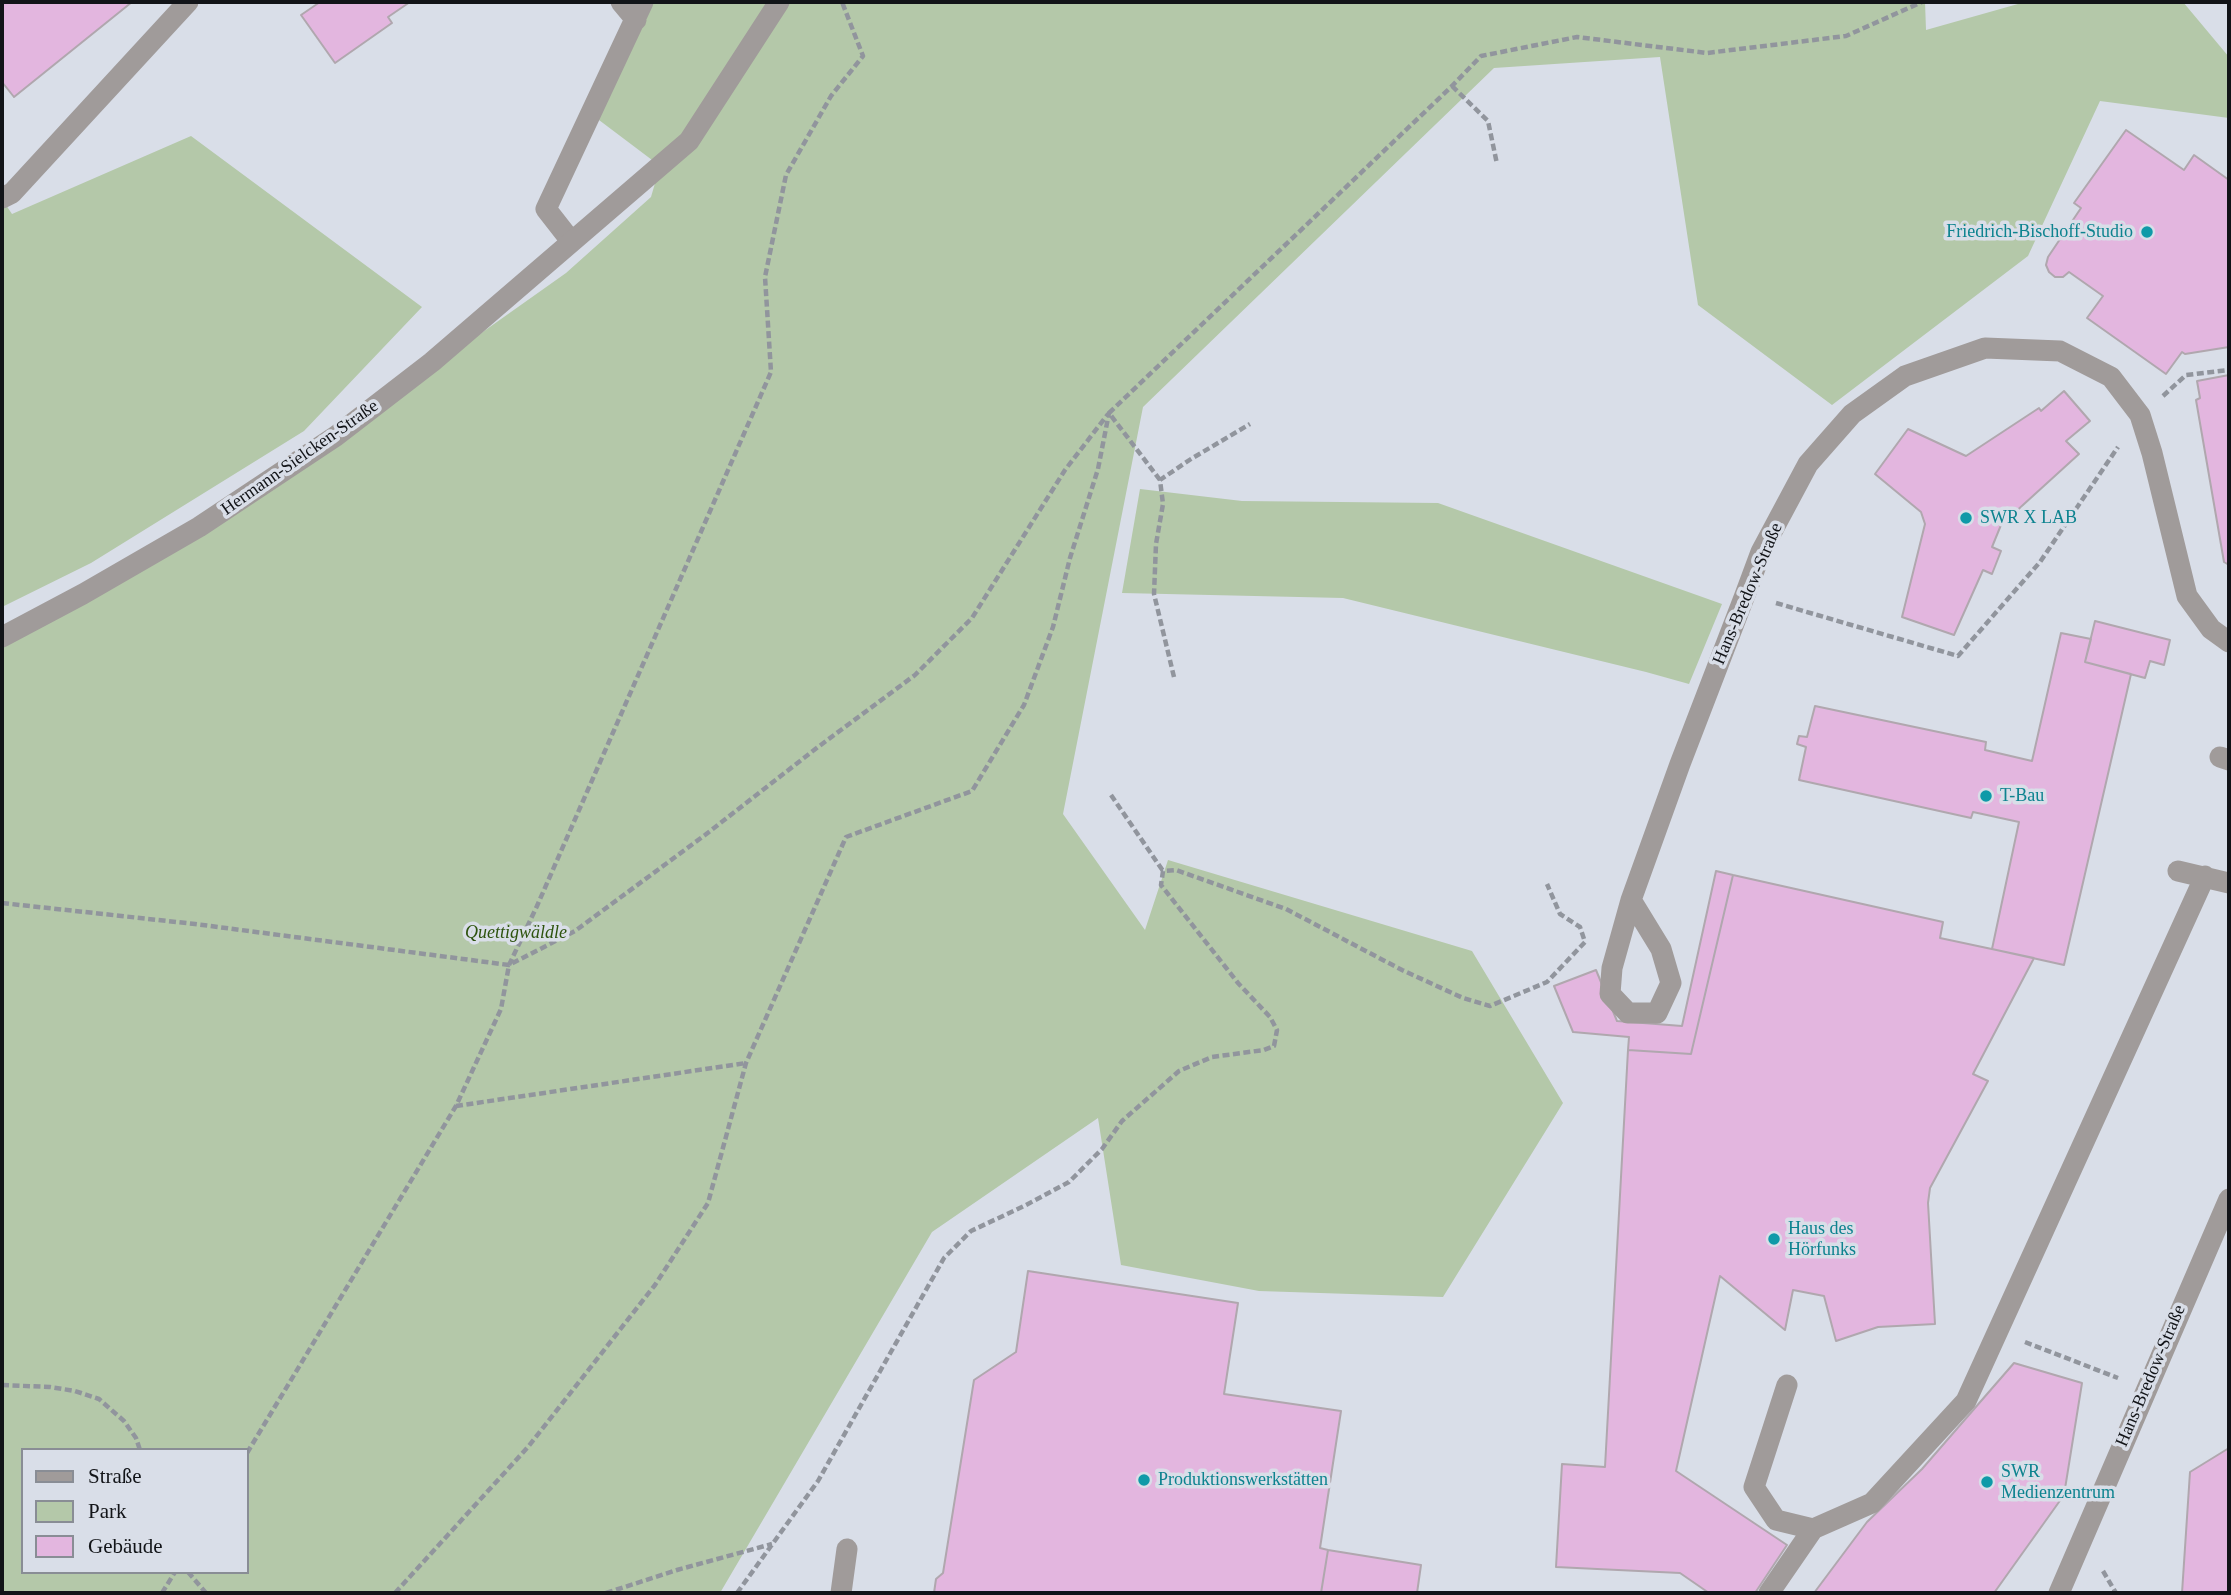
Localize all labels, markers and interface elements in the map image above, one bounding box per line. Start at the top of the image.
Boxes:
place label: Friedrich-Bischoff-Studio [1946,221,2133,243]
marker: Friedrich-Bischoff-Studio [2139,224,2155,240]
street label: Hermann-Sielcken-Straße [217,396,383,520]
place label: SWR X LAB [1980,507,2077,529]
marker: SWR X LAB [1958,510,1974,526]
street label: Hans-Bredow-Straße [1708,520,1788,668]
place label: T-Bau [2000,785,2044,807]
marker: T-Bau [1978,788,1994,804]
park label: Quettigwäldle [465,922,567,944]
place label: Haus des Hörfunks [1788,1218,1856,1260]
marker: Haus des Hörfunks [1766,1231,1782,1247]
street label: Hans-Bredow-Straße [2111,1302,2191,1450]
legend [21,1448,248,1574]
place label: SWR Medienzentrum [2001,1461,2115,1504]
text: Straße [88,1464,142,1488]
place label: Produktionswerkstätten [1158,1469,1328,1491]
marker: Produktionswerkstätten [1136,1472,1152,1488]
marker: SWR Medienzentrum [1979,1474,1995,1490]
text: Park [88,1499,127,1523]
text: Gebäude [88,1534,163,1558]

